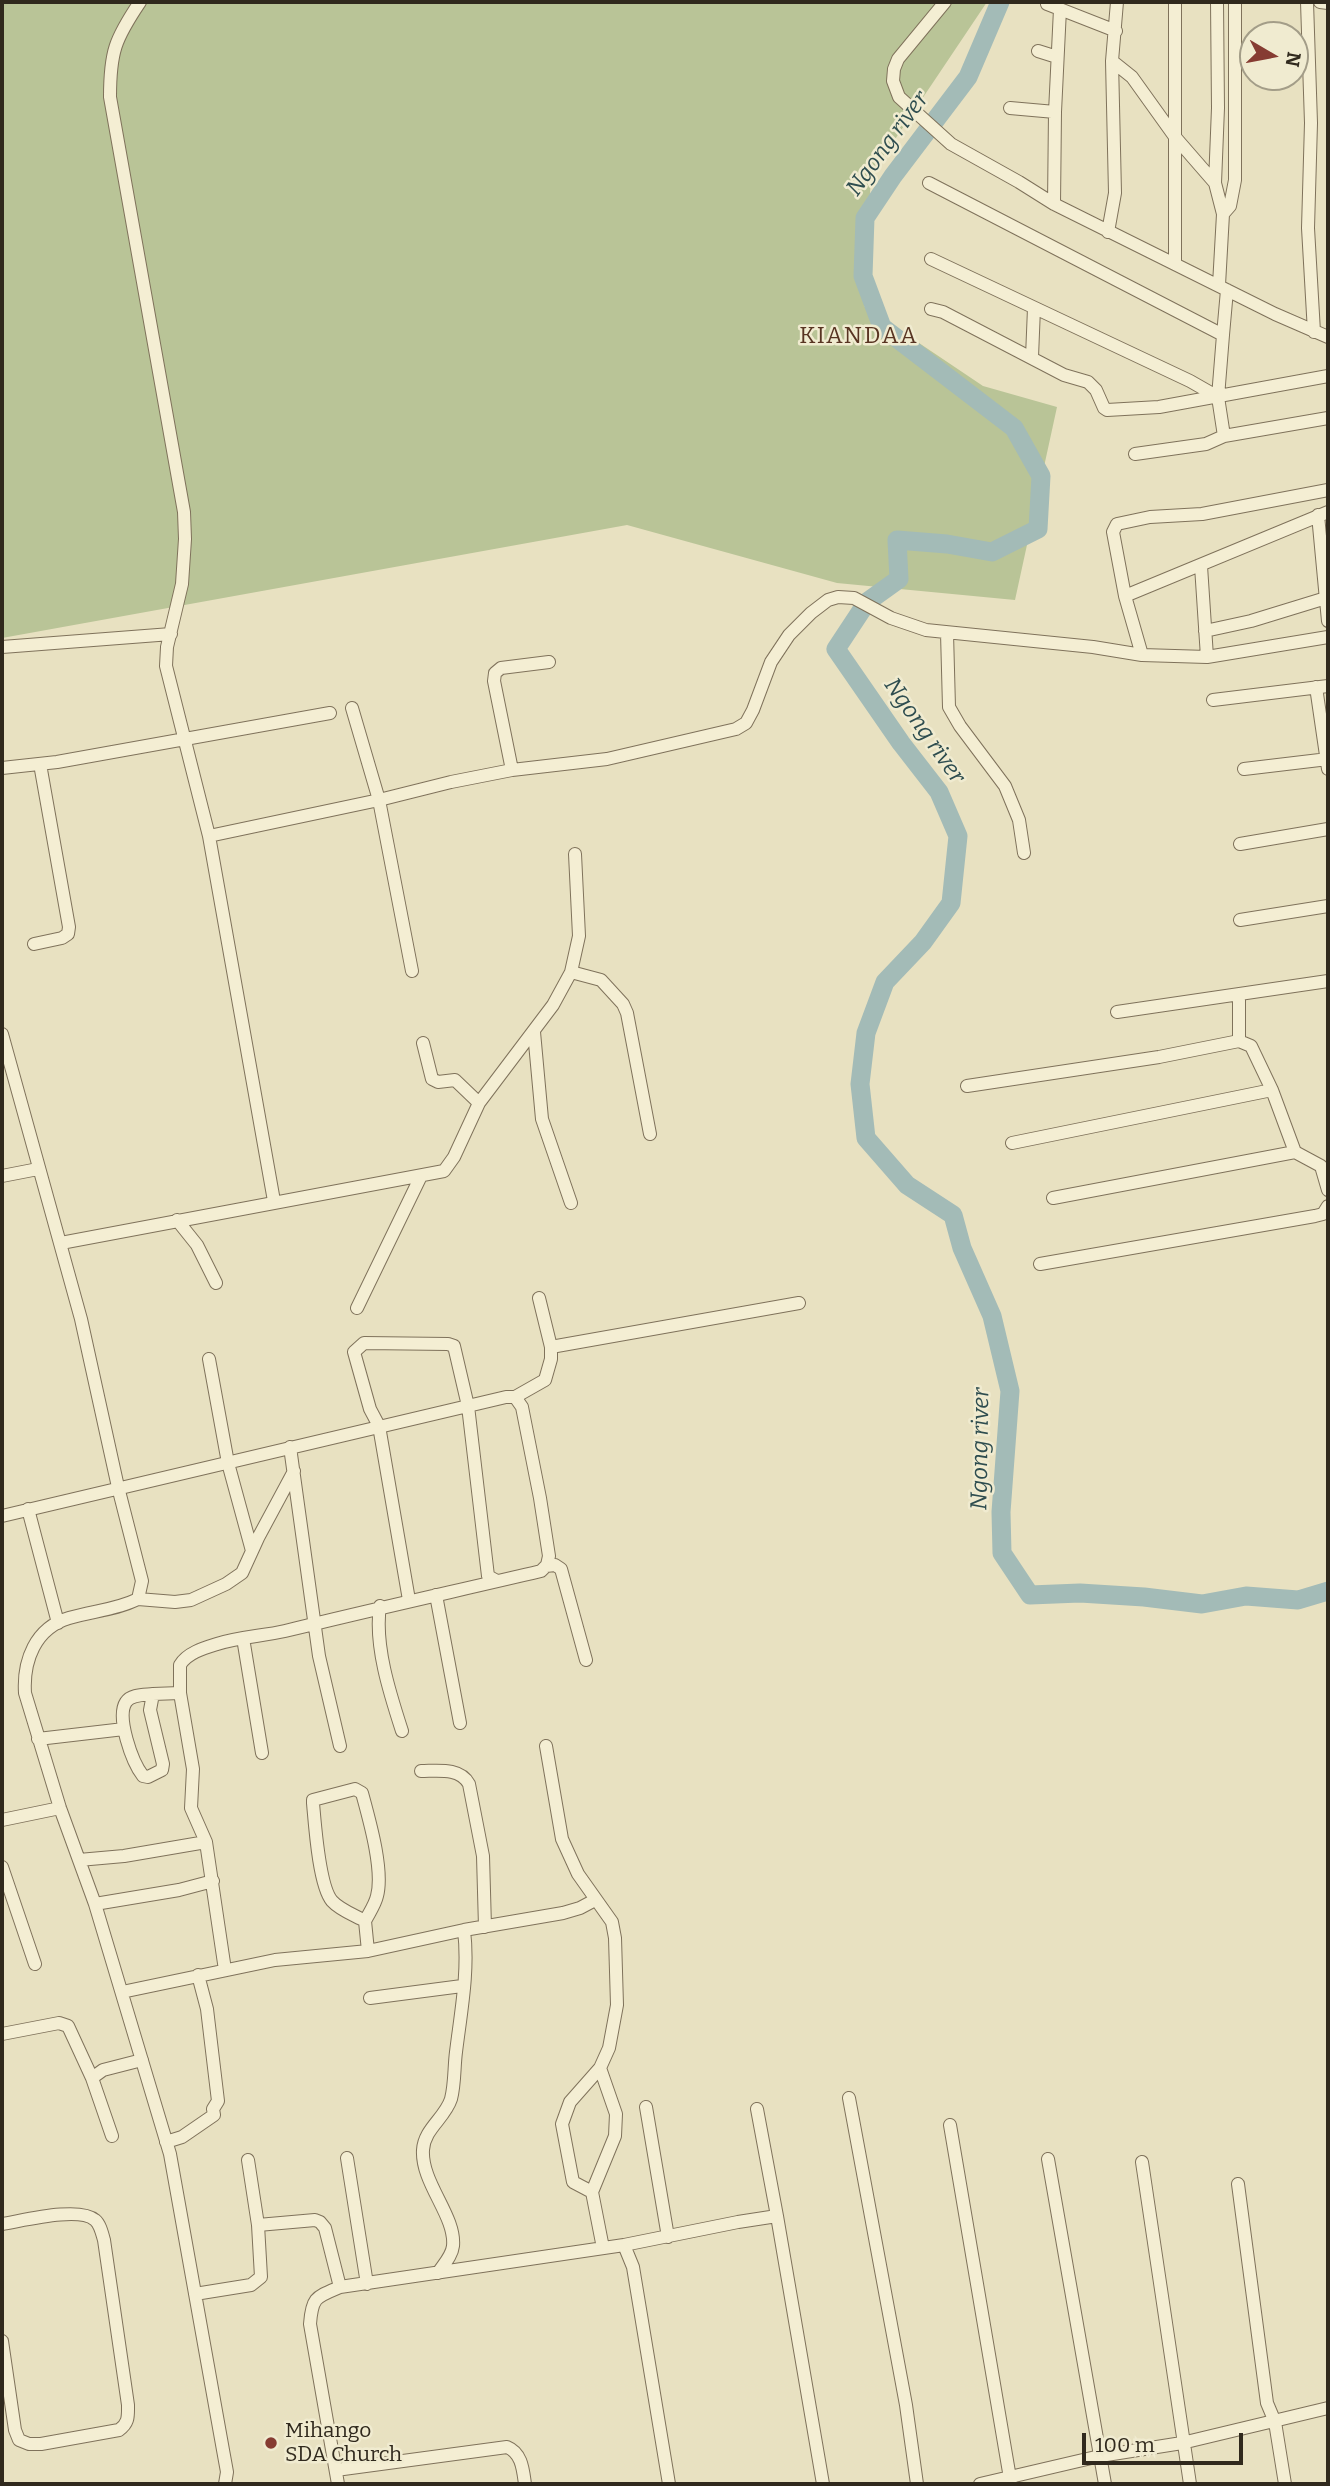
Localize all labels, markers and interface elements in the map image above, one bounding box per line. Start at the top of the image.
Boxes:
north arrow [1239,21,1309,91]
text: N [1281,50,1306,69]
water label: Ngong river [841,86,935,202]
district label: KIANDAA [800,323,918,351]
water label: Ngong river [878,673,970,789]
water label: Ngong river [966,1388,996,1510]
place label: Mihango SDA Church [285,2418,402,2468]
scale bar [1085,2420,1246,2464]
text: 100 m [1095,2432,1155,2458]
marker: Mihango SDA Church [263,2435,279,2451]

